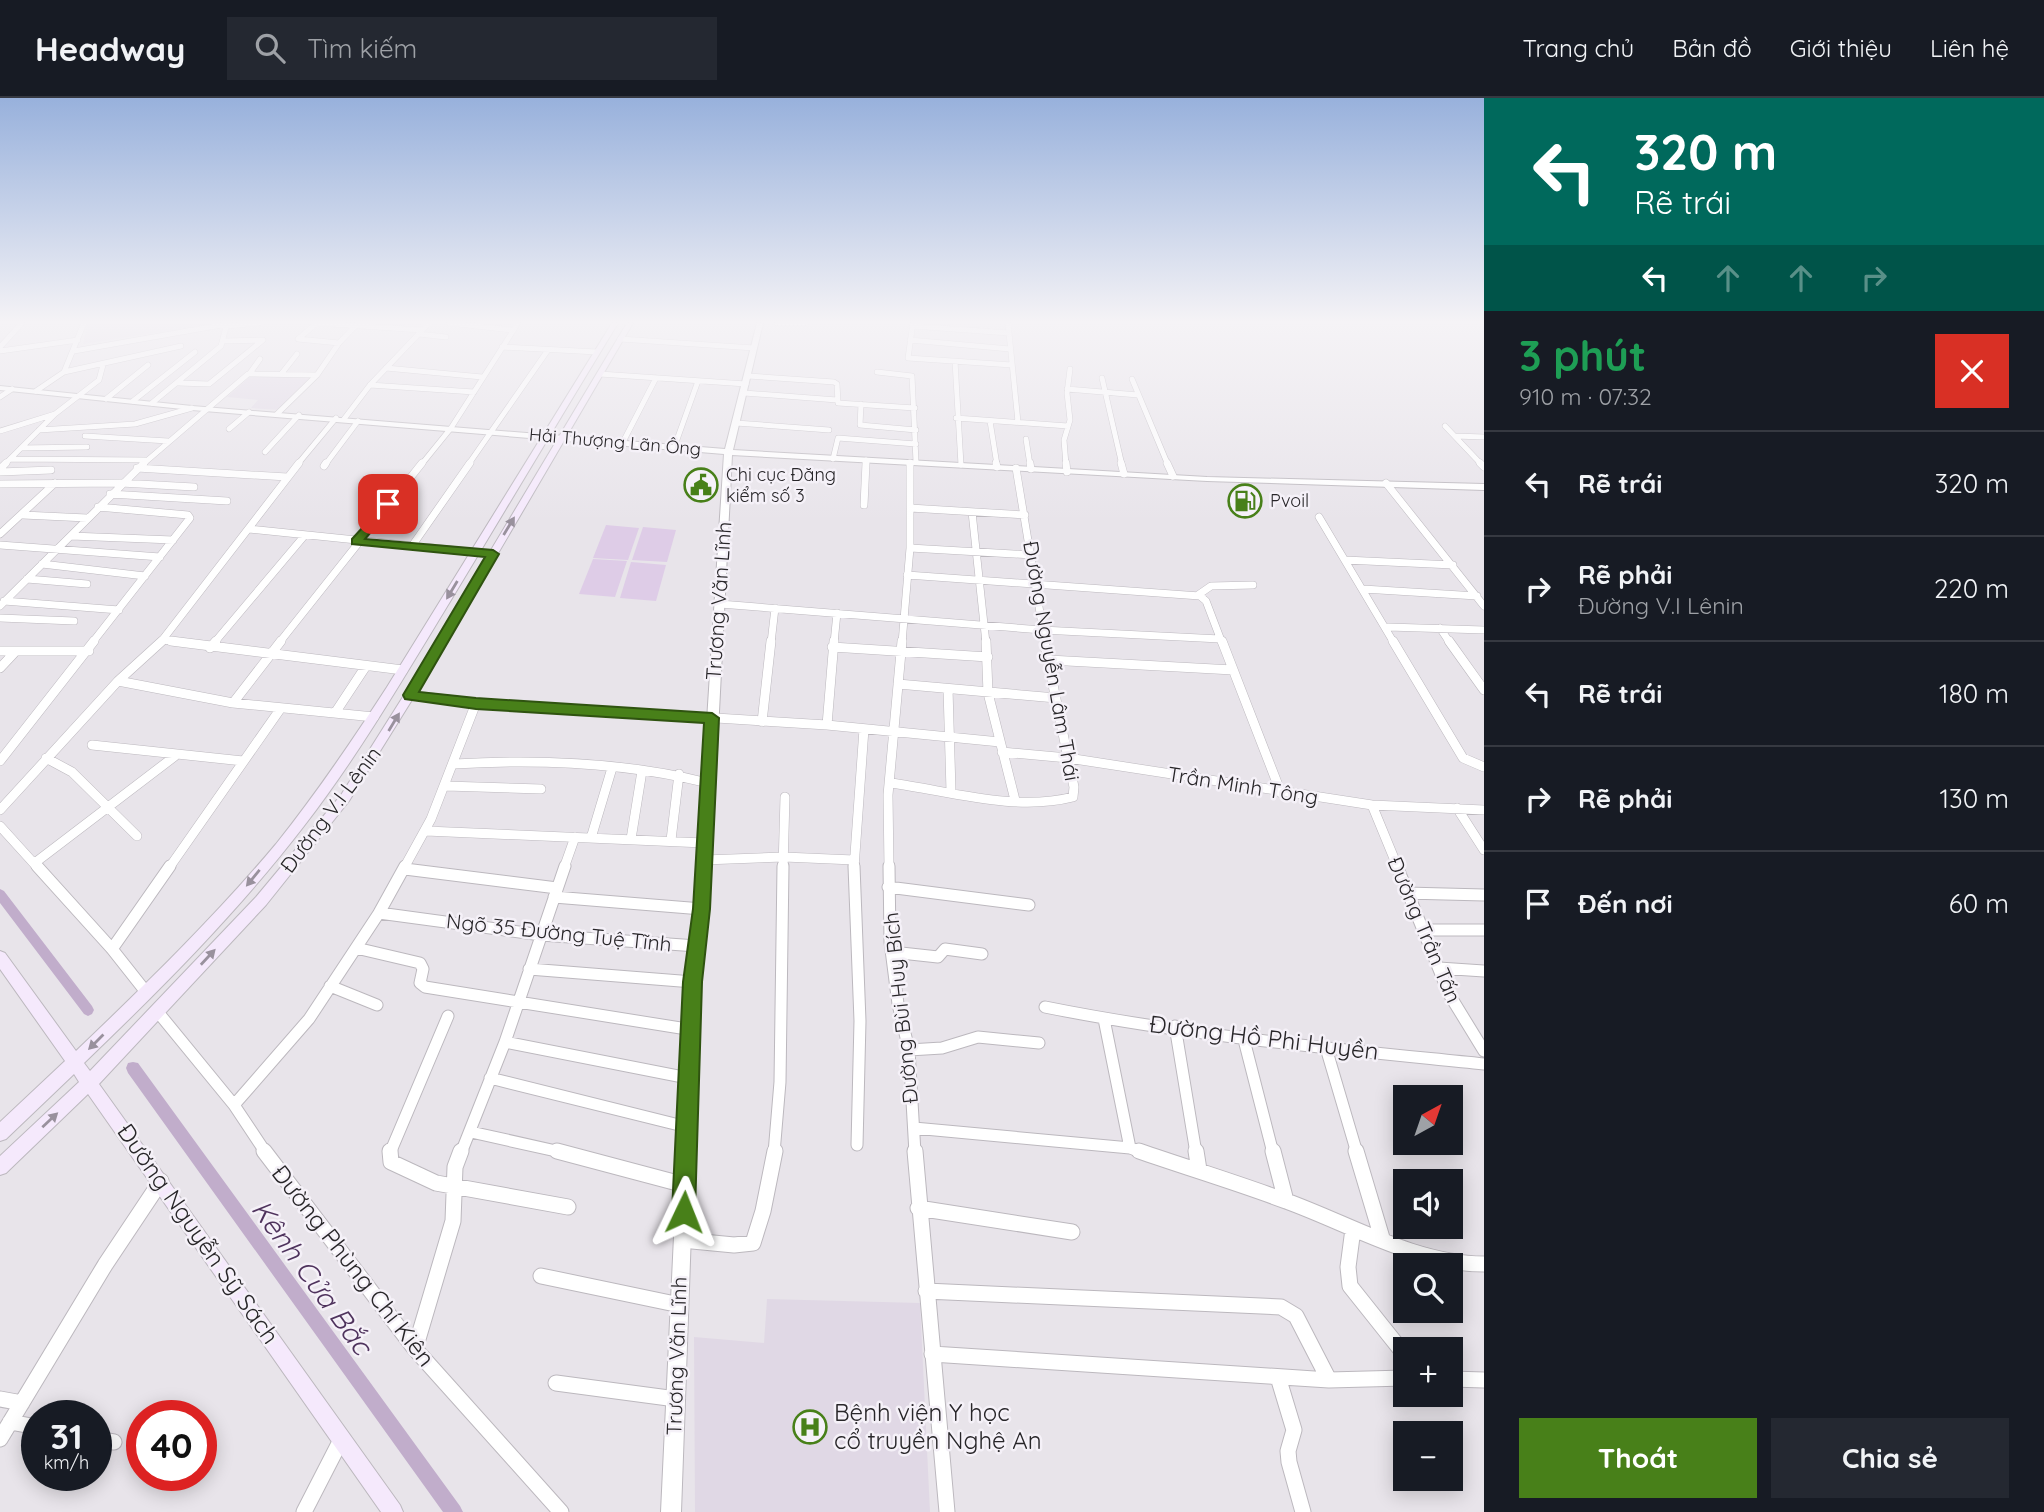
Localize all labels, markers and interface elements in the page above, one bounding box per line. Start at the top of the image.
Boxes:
search box [227,17,717,80]
text: Headway [35,28,185,69]
icon: search [251,29,289,67]
text: Tìm kiếm [307,32,417,65]
text: Trang chủ [1522,33,1634,63]
text: Bản đồ [1672,33,1752,63]
text: Giới thiệu [1790,33,1892,63]
text: Liên hệ [1930,33,2009,63]
text: 320 m [1634,121,1777,182]
icon: left [1519,126,1610,217]
text: Rẽ trái [1634,182,1731,222]
icon: left [1636,259,1674,297]
icon: ahead [1709,259,1747,297]
icon: ahead [1782,259,1820,297]
icon: right [1855,259,1893,297]
text: 3 phút [1519,329,1646,382]
button: close [1935,334,2009,408]
text: 910 m · 07:32 [1519,382,1652,411]
street label: Hải Thượng Lãn Ông [528,423,702,460]
place label: Chi cục Đăng kiểm số 3 [726,463,836,507]
icon: left [1519,465,1557,503]
public building icon: Chi cục Đăng kiểm số 3 [682,466,720,504]
text: Rẽ trái [1578,467,1662,500]
text: 320 m [1935,467,2009,500]
pin [358,474,418,534]
fuel station icon: Pvoil [1226,482,1264,520]
icon: arrive [369,485,407,523]
place label: Pvoil [1270,489,1309,512]
one-way arrow [503,516,516,535]
street label: Trương Văn Lĩnh [699,521,737,681]
street label: Đường Nguyễn Lâm Thái [1018,539,1086,783]
text: Rẽ phải [1578,558,1672,591]
icon: right [1519,570,1557,608]
text: 220 m [1934,572,2009,605]
one-way arrow [445,581,458,600]
text: Đường V.I Lênin [1578,591,1744,620]
icon: left [1519,675,1557,713]
text: Rẽ trái [1578,677,1662,710]
text: 180 m [1939,677,2009,710]
one-way arrow [388,712,400,731]
street label: Đường V.I Lênin [274,741,386,878]
street label: Trần Minh Tông [1166,760,1320,810]
icon: right [1519,780,1557,818]
text: Rẽ phải [1578,782,1672,815]
text: 130 m [1939,782,2009,815]
street label: Đường Trần Tấn [1382,853,1467,1006]
one-way arrow [246,869,261,887]
icon: arrive [1519,885,1557,923]
text: Đến nơi [1578,887,1673,920]
text: 60 m [1949,887,2009,920]
street label: Ngõ 35 Đường Tuệ Tĩnh [445,907,673,957]
street label: Đường Bùi Huy Bích [877,911,923,1105]
one-way arrow [200,949,217,966]
street label: Đường Hồ Phi Huyền [1148,1008,1380,1066]
one-way arrow [88,1033,104,1050]
north arrow [1393,1085,1463,1155]
map controls [1393,1085,1463,1491]
one-way arrow [41,1112,58,1129]
street label: Đường Nguyễn Sỹ Sách [111,1118,286,1349]
street label: Đường Phùng Chí Kiên [266,1159,442,1372]
button: sound [1393,1169,1463,1239]
position arrow [647,1175,721,1249]
water label: Kênh Cửa Bắc [245,1193,382,1363]
button: search [1393,1253,1463,1323]
street label: Trương Văn Lĩnh [660,1276,692,1436]
button: + [1393,1337,1463,1407]
place label: Bệnh viện Y học cổ truyền Nghệ An [834,1397,1042,1455]
speed limit sign: 40 [126,1400,217,1491]
hospital icon: Bệnh viện Y học cổ truyền Nghệ An [791,1408,829,1446]
text: 31 [50,1414,83,1458]
button: Thoát [1519,1418,1757,1498]
button: Chia sẻ [1771,1418,2009,1498]
button: − [1393,1421,1463,1491]
text: km/h [44,1451,89,1474]

